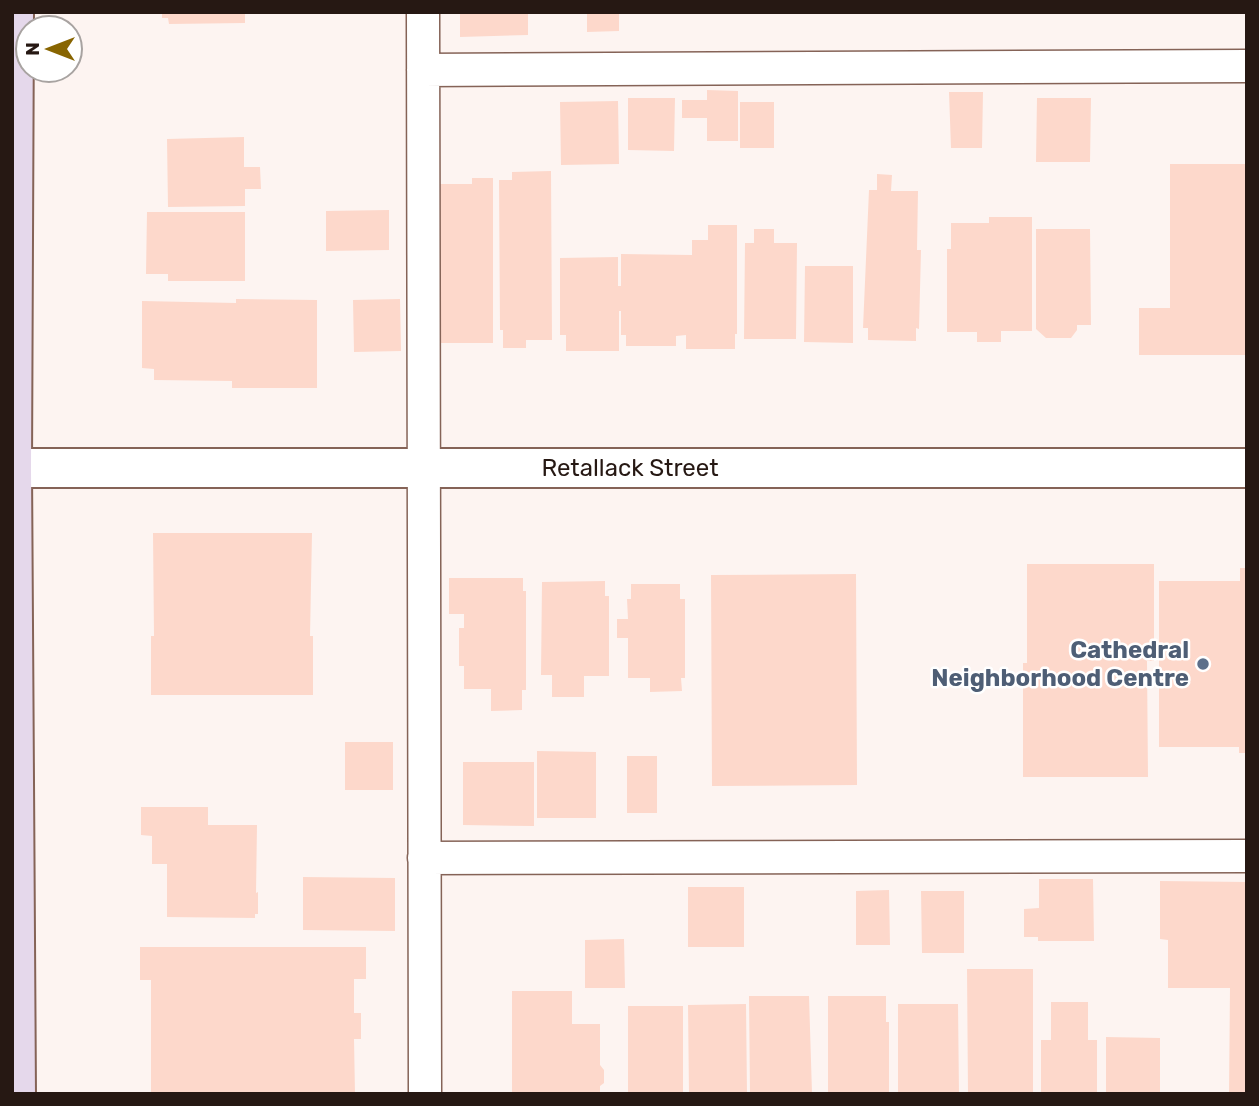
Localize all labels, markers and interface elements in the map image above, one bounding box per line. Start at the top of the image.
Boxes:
north arrow [14,14,84,84]
text: N [21,42,44,56]
street label: Retallack Street [541,454,719,482]
place label: Cathedral Neighborhood Centre [931,636,1189,692]
marker: Cathedral Neighborhood Centre [1195,656,1211,672]

